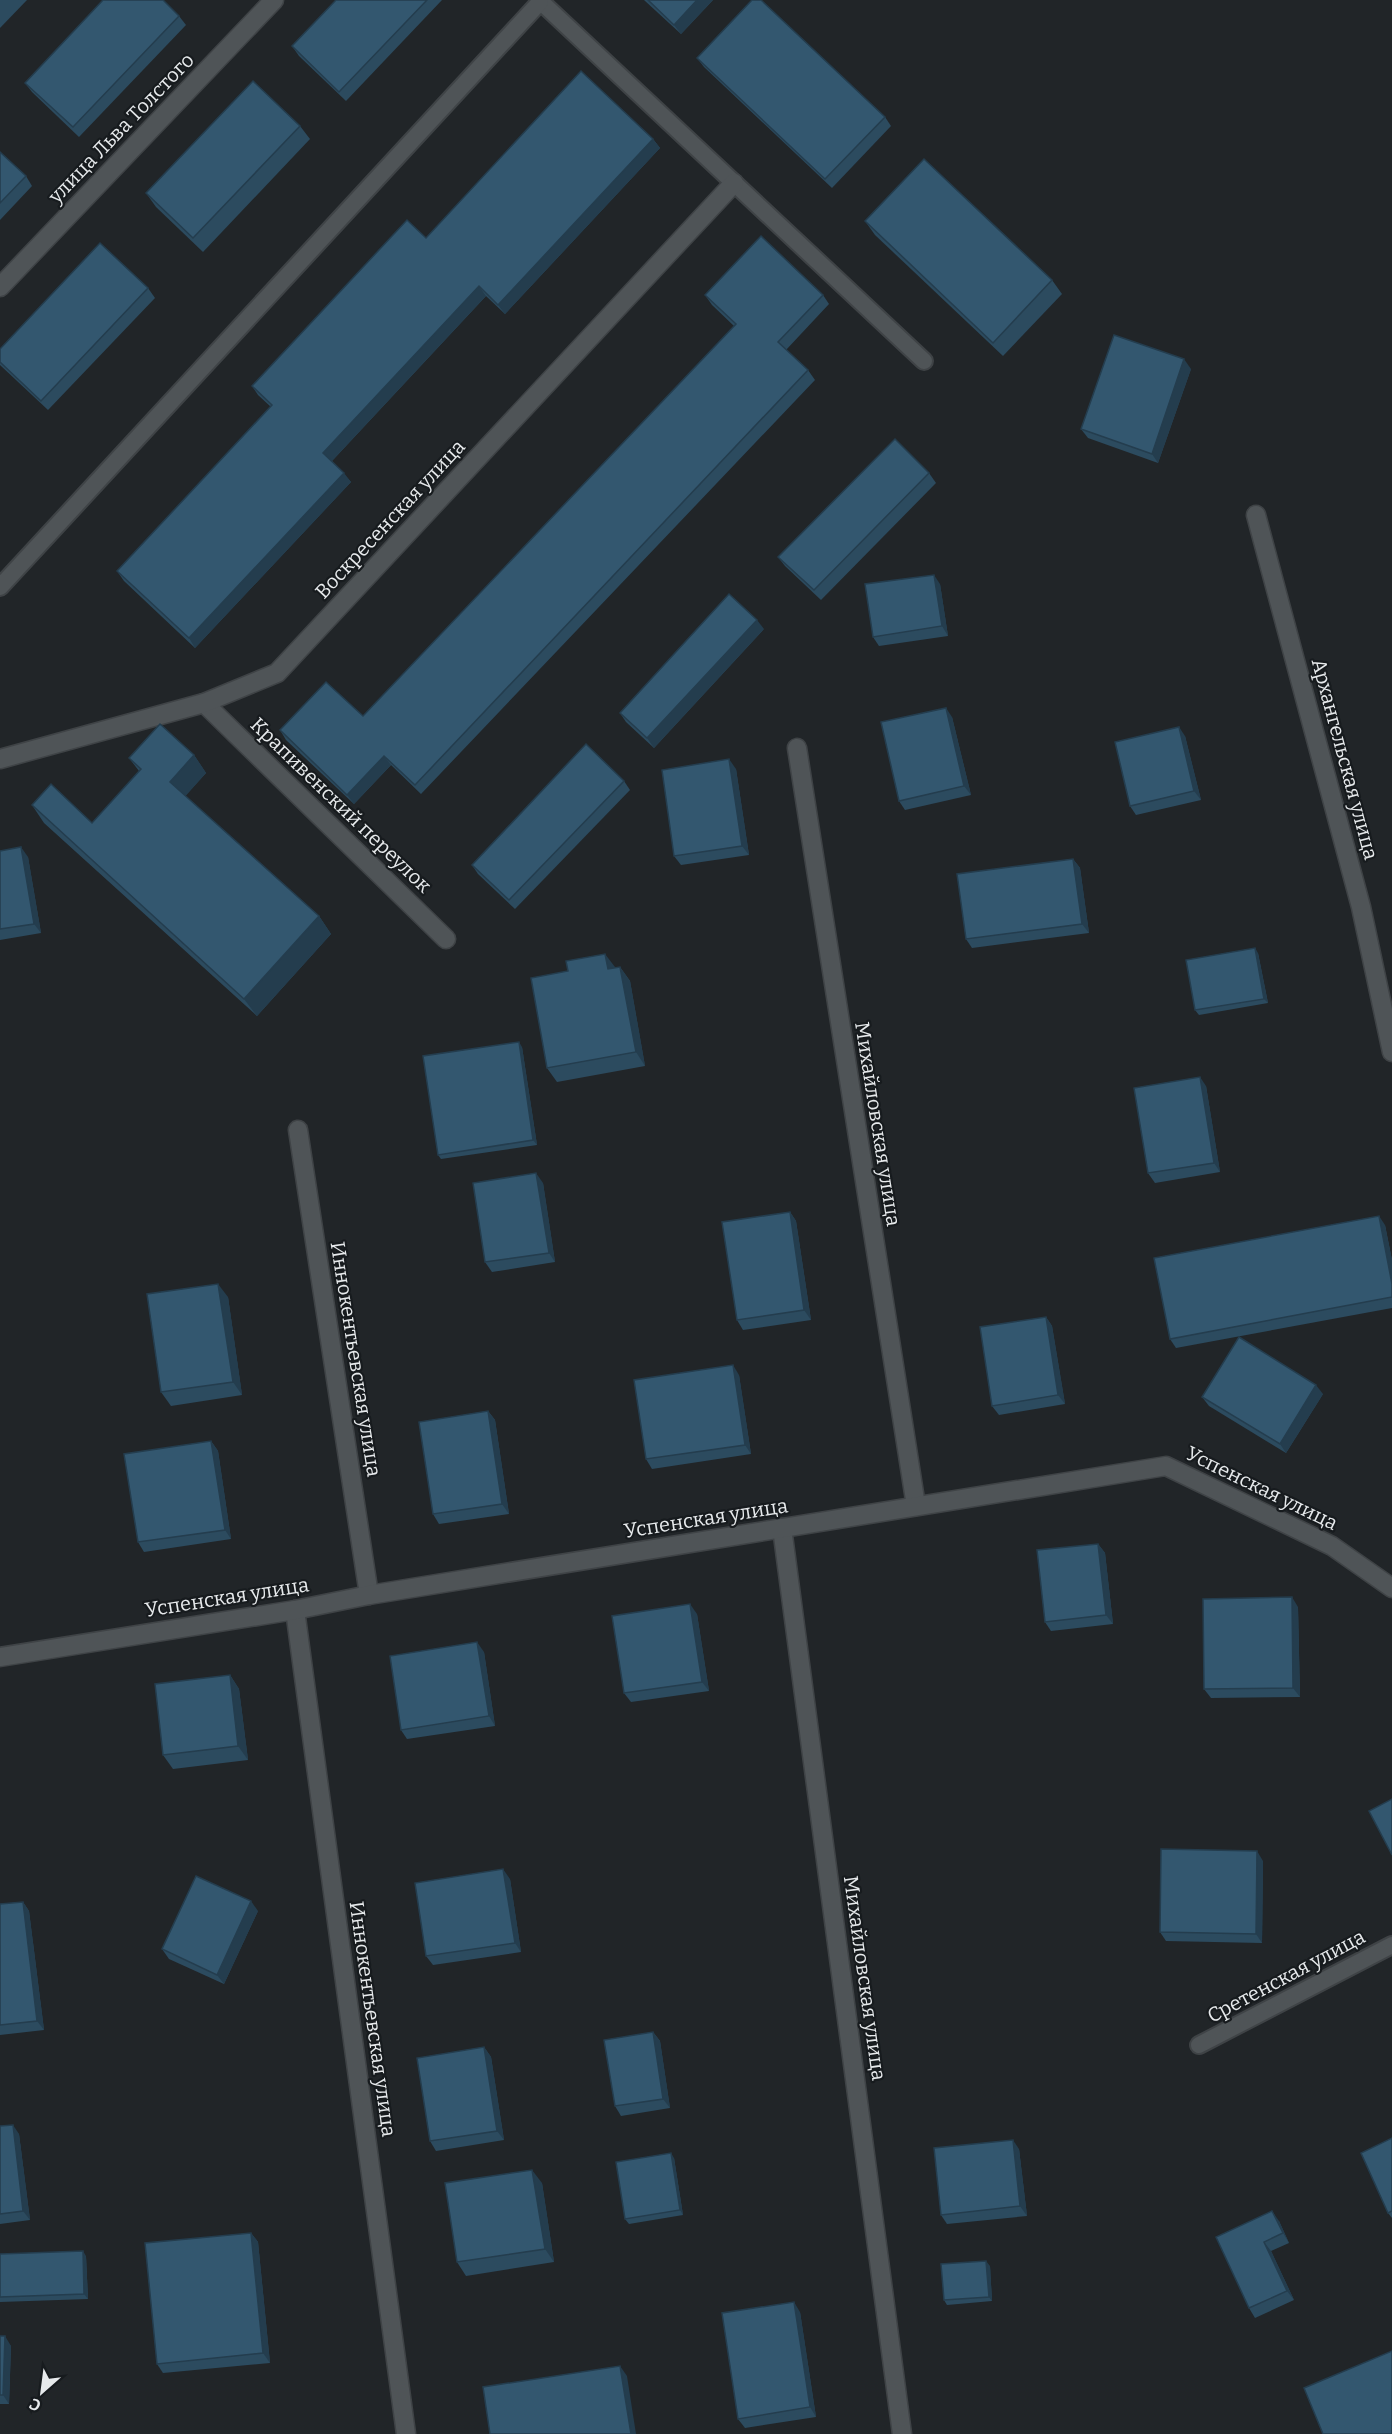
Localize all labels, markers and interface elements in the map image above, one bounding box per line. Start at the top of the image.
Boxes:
street label: улица Льва Толстого [43,48,199,209]
street label: Воскресенская улица [310,434,470,603]
street label: Архангельская улица [1307,656,1383,862]
street label: Крапивенский переулок [246,712,436,898]
street label: Михайловская улица [850,1020,906,1228]
street label: Иннокентьевская улица [326,1240,386,1478]
street label: Успенская улица [1182,1441,1342,1535]
street label: Успенская улица [622,1493,790,1543]
street label: Успенская улица [143,1572,311,1622]
street label: Михайловская улица [839,1874,891,2082]
street label: Иннокентьевская улица [345,1900,401,2138]
street label: Сретенская улица [1203,1924,1369,2028]
north arrow [12,2362,72,2422]
text: С [26,2394,44,2416]

